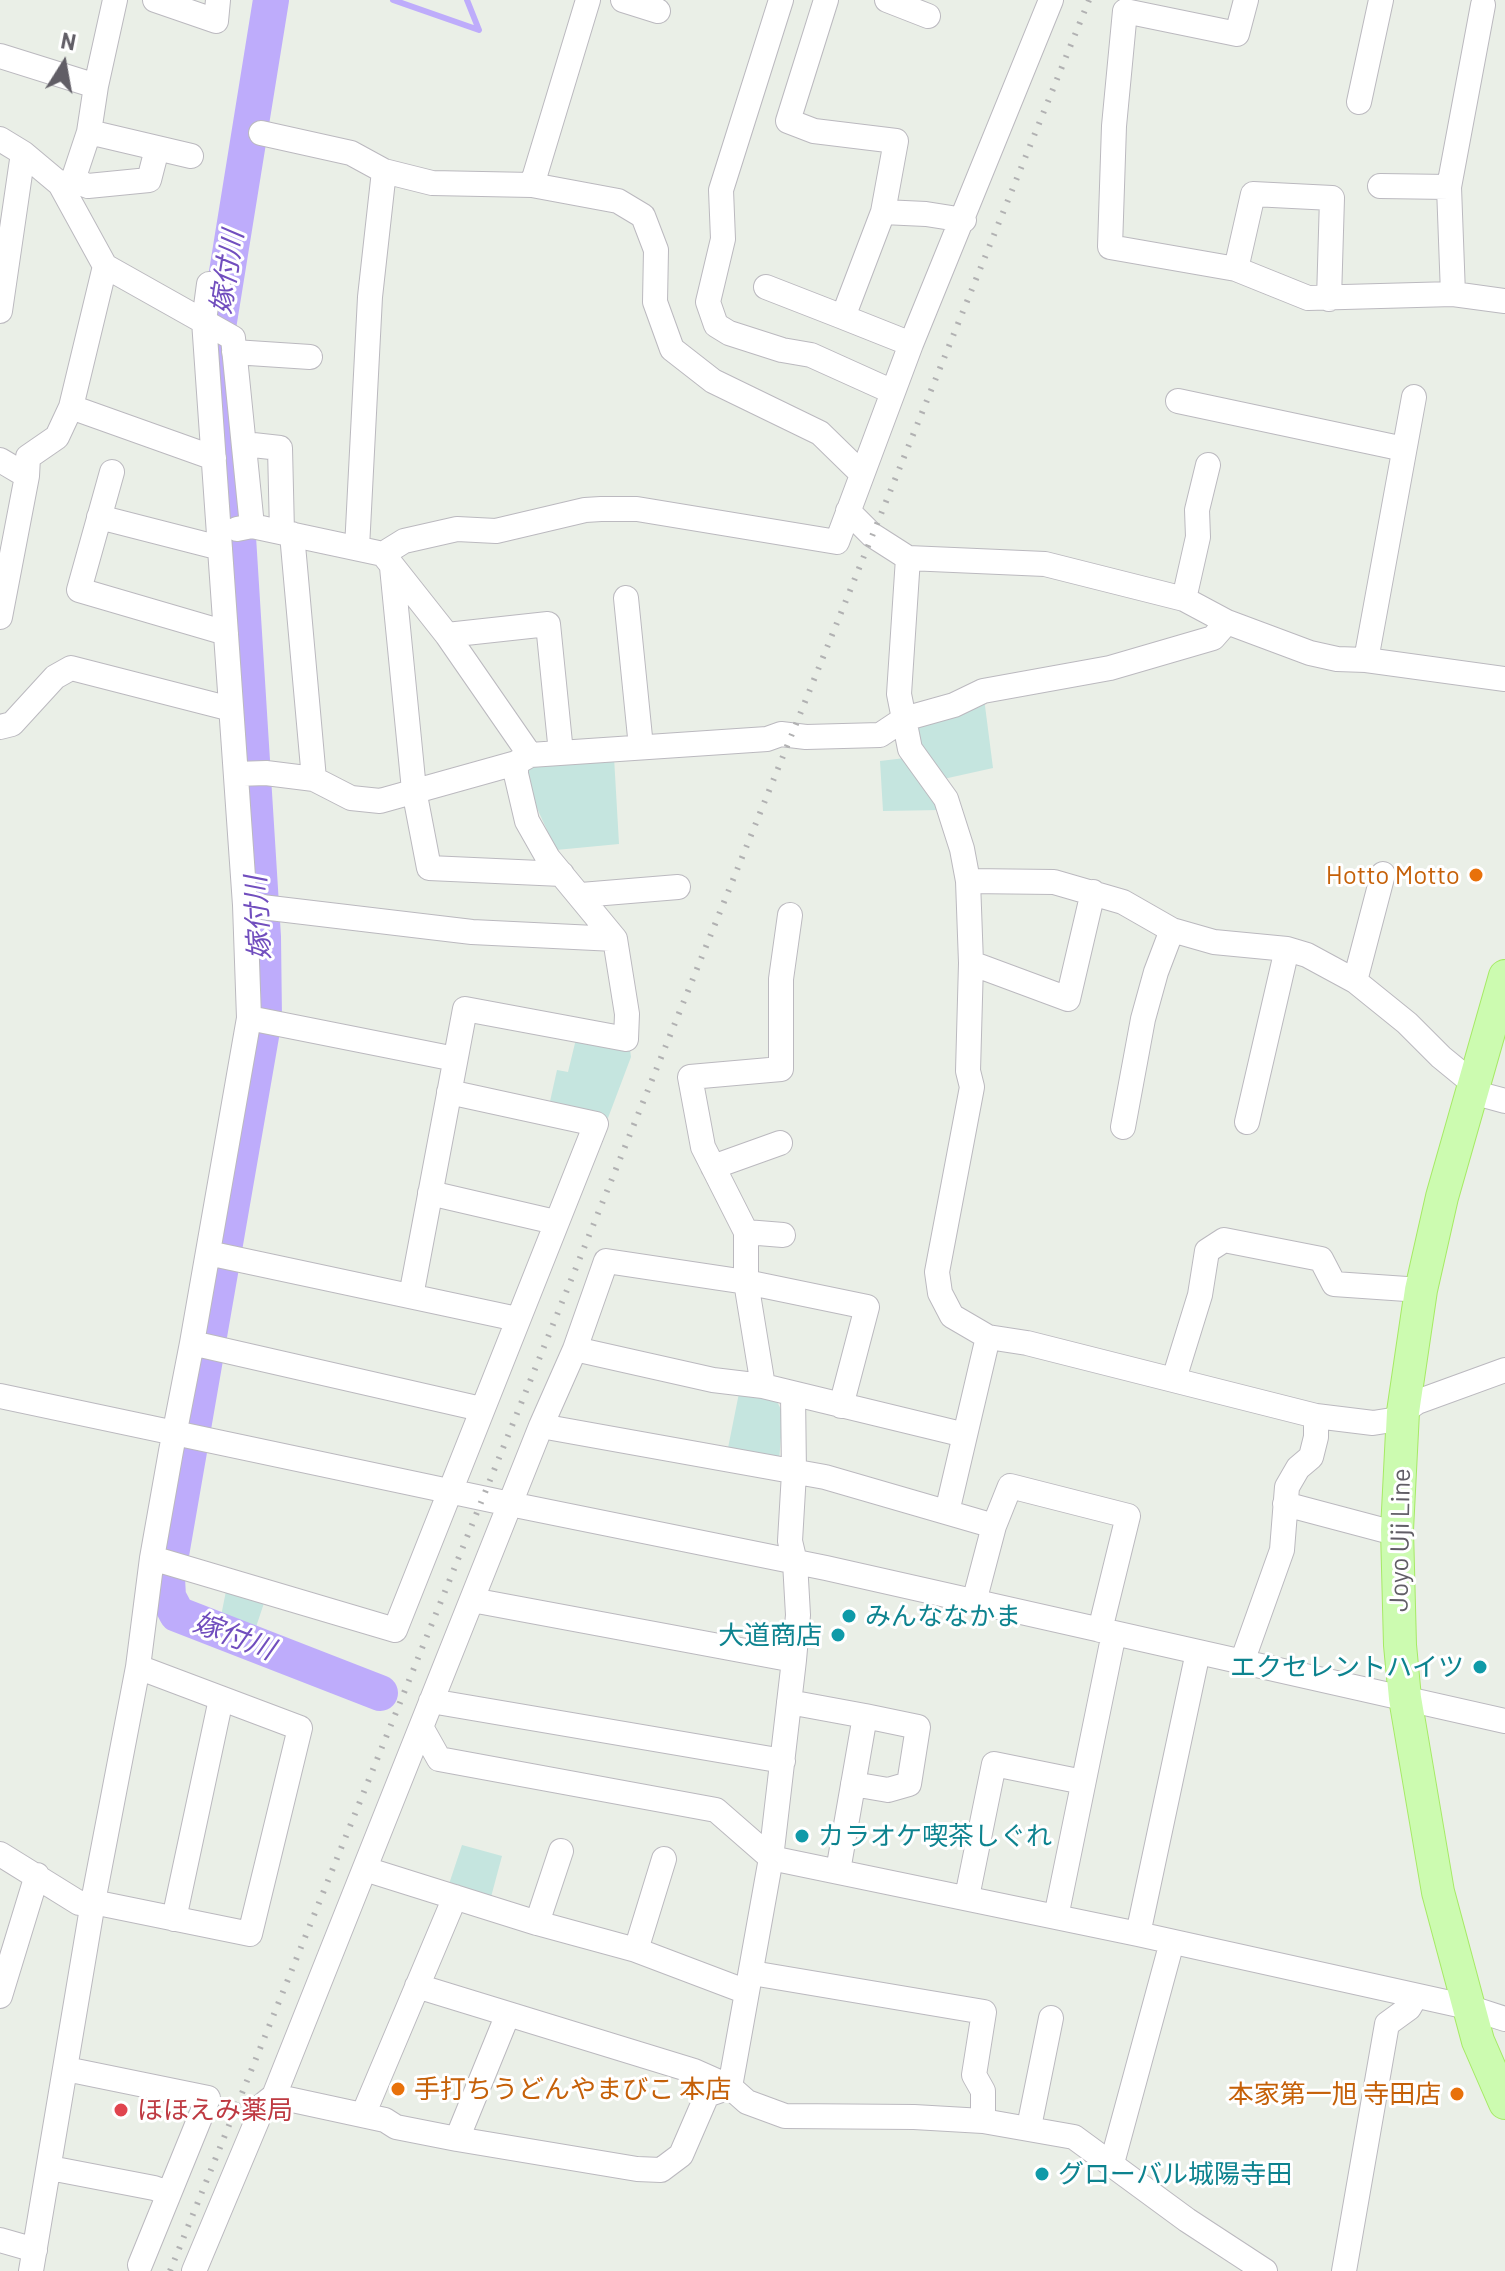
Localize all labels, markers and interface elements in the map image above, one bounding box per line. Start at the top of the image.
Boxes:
north arrow [24,24,104,104]
text: N [59,26,78,55]
water label: 嫁付川 [204,228,250,316]
place label: Hotto Motto [1326,859,1460,891]
marker: Hotto Motto [1467,866,1485,884]
water label: 嫁付川 [239,875,277,961]
street label: Joyo Uji Line [1383,1468,1417,1612]
place label: みんななかま [865,1600,1021,1632]
water label: 嫁付川 [189,1605,279,1667]
marker: みんななかま [840,1607,858,1625]
place label: 大道商店 [718,1619,822,1651]
marker: 大道商店 [829,1626,847,1644]
place label: エクセレントハイツ [1230,1651,1464,1683]
marker: エクセレントハイツ [1471,1658,1489,1676]
place label: カラオケ喫茶しぐれ [818,1820,1052,1852]
marker: カラオケ喫茶しぐれ [793,1827,811,1845]
place label: 手打ちうどんやまびこ 本店 [414,2073,731,2105]
place label: 本家第一旭 寺田店 [1228,2078,1441,2110]
marker: 手打ちうどんやまびこ 本店 [389,2080,407,2098]
marker: 本家第一旭 寺田店 [1448,2085,1466,2103]
place label: ほほえみ薬局 [137,2094,293,2126]
marker: ほほえみ薬局 [112,2101,130,2119]
place label: グローバル城陽寺田 [1058,2158,1292,2190]
marker: グローバル城陽寺田 [1033,2165,1051,2183]

